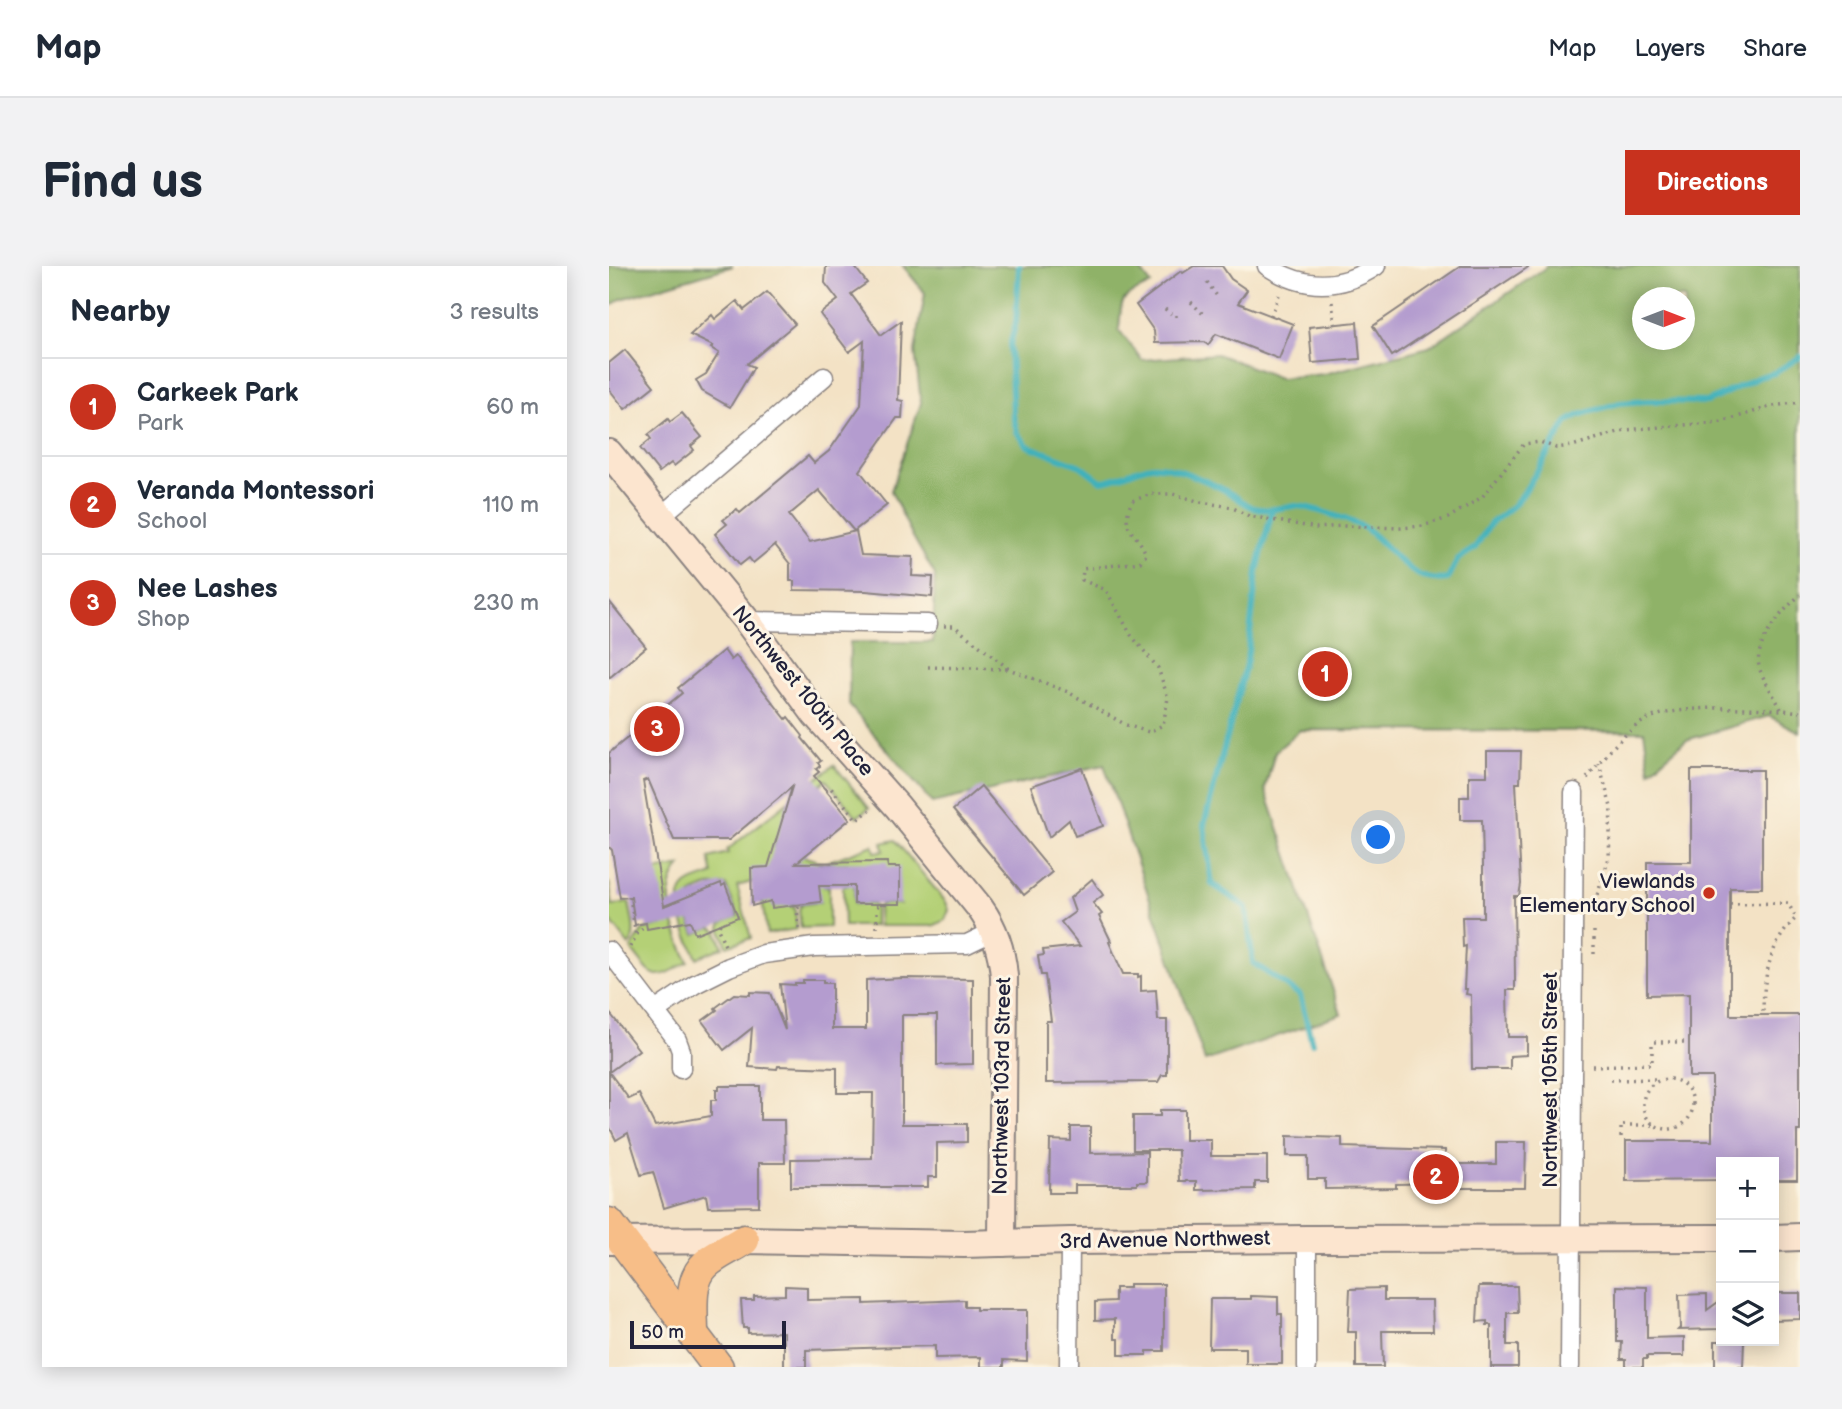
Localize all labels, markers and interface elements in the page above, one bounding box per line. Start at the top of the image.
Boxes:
text: Map [35,28,101,68]
text: Map [1548,34,1596,63]
text: Layers [1634,34,1705,63]
text: Share [1743,34,1807,63]
button: Directions [1625,150,1800,215]
text: Find us [42,153,203,212]
north arrow [1632,287,1695,350]
text: Nearby [70,294,170,330]
text: 3 results [450,298,539,326]
text: Carkeek Park [137,378,298,409]
text: 1 [88,393,98,421]
text: 60 m [486,393,539,421]
text: Park [137,409,183,437]
text: Veranda Montessori [137,476,374,507]
text: 2 [86,491,100,519]
text: 110 m [482,491,539,519]
text: School [137,507,207,535]
text: Nee Lashes [137,574,278,605]
text: 3 [86,589,100,617]
text: 230 m [473,589,539,617]
street label: Northwest 100th Place [727,601,879,781]
text: Shop [137,605,190,633]
pin: 1 [1302,648,1348,700]
pin: 3 [634,703,680,755]
your location [1361,820,1395,854]
place label: Viewlands Elementary School [1519,869,1695,918]
marker: Viewlands Elementary School [1701,885,1717,901]
street label: Northwest 105th Street [1538,972,1563,1188]
street label: Northwest 103rd Street [988,976,1016,1195]
pin: 2 [1413,1151,1459,1203]
map controls [1716,1157,1779,1346]
button: + [1716,1157,1779,1220]
button: − [1716,1220,1779,1283]
street label: 3rd Avenue Northwest [1060,1226,1271,1254]
button: layers [1716,1283,1779,1346]
scale bar [630,1318,786,1350]
text: 50 m [641,1321,684,1344]

